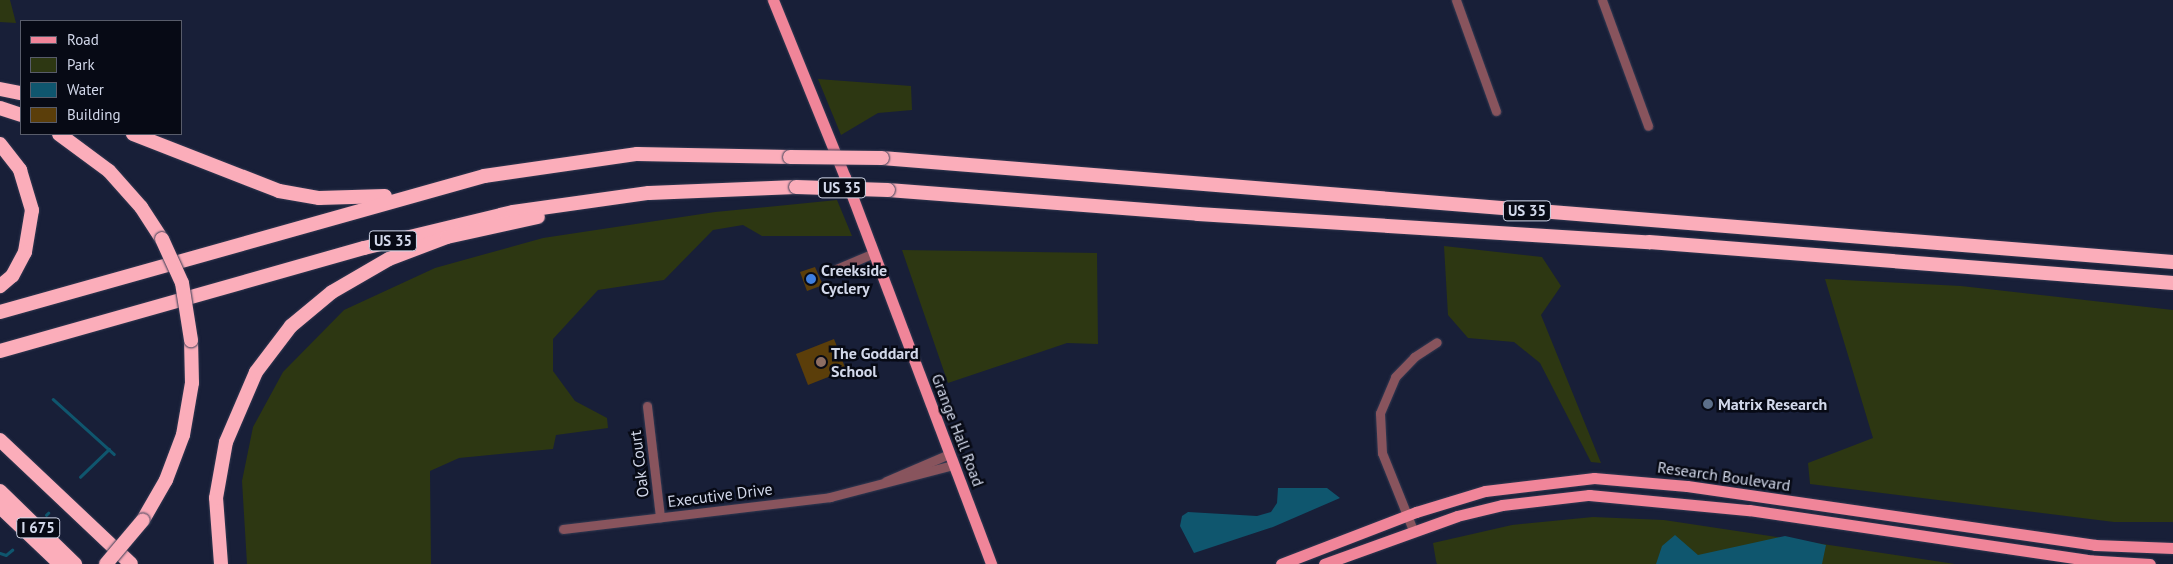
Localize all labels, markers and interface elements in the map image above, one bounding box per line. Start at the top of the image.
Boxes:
legend [20,20,182,135]
text: Road [67,30,99,49]
text: Park [67,55,95,74]
text: Water [67,80,104,99]
text: Building [67,105,121,124]
road number: US 35 [817,176,867,200]
road number: US 35 [1502,198,1552,224]
road number: US 35 [368,228,418,254]
place label: Creekside Cyclery [821,260,887,298]
marker: Creekside Cyclery [805,273,817,285]
place label: The Goddard School [831,343,919,381]
marker: The Goddard School [815,356,827,368]
street label: Grange Hall Road [928,371,988,489]
place label: Matrix Research [1718,394,1828,414]
marker: Matrix Research [1702,398,1714,410]
street label: Oak Court [625,429,653,499]
street label: Research Boulevard [1656,457,1792,495]
street label: Executive Drive [666,479,774,511]
road number: I 675 [15,516,60,540]

